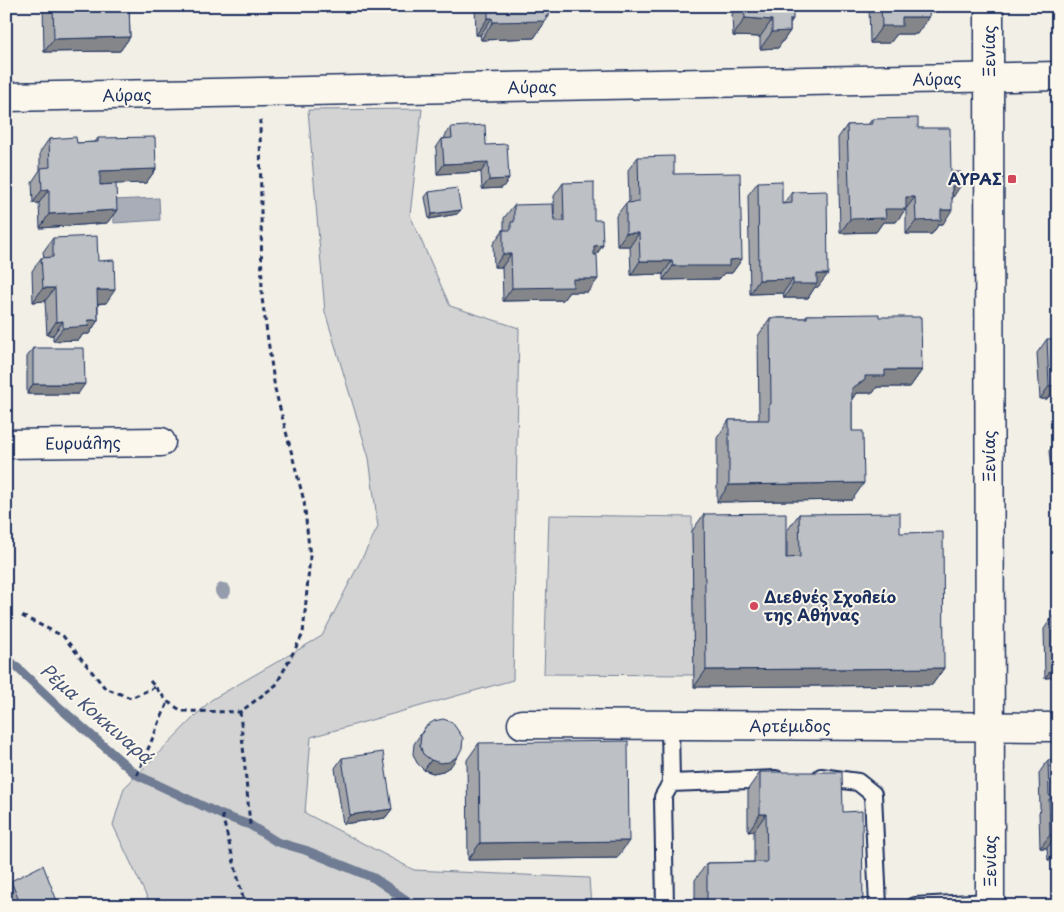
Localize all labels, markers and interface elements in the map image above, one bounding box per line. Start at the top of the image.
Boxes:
street label: Ξενίας [976,25,1000,77]
street label: Αύρας [912,66,962,90]
street label: Αύρας [507,74,557,98]
street label: Αύρας [102,82,152,106]
place label: ΑΥΡΑΣ [948,166,1002,190]
marker: ΑΥΡΑΣ [1006,173,1018,185]
street label: Ευρυάλης [45,429,121,455]
street label: Ξενίας [976,430,1000,482]
place label: Διεθνές Σχολείο της Αθήνας [764,584,896,626]
marker: Διεθνές Σχολείο της Αθήνας [748,600,760,612]
water label: Ρέμα Κοκκιναρά [35,656,160,770]
street label: Αρτέμιδος [749,713,831,737]
street label: Ξενίας [977,835,1001,887]

